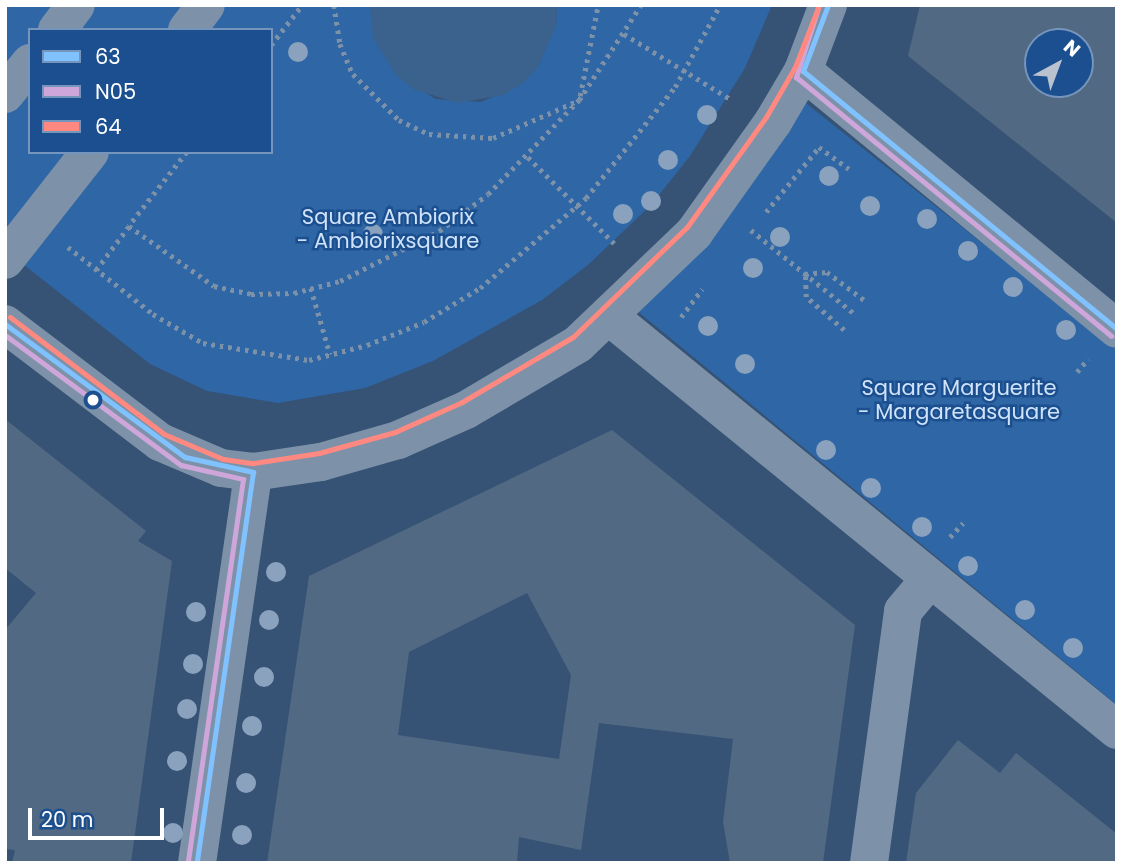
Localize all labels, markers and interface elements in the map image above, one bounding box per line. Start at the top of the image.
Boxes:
legend [28,28,273,154]
north arrow [1024,28,1094,98]
text: N [1058,33,1086,63]
text: 63 [95,42,121,71]
text: N05 [95,77,136,106]
text: 64 [95,112,122,141]
park label: Square Ambiorix - Ambiorixsquare [297,204,479,254]
park label: Square Marguerite - Margaretasquare [858,375,1060,425]
unlabelled marker [86,393,100,407]
scale bar [32,794,168,838]
text: 20 m [41,805,94,834]

